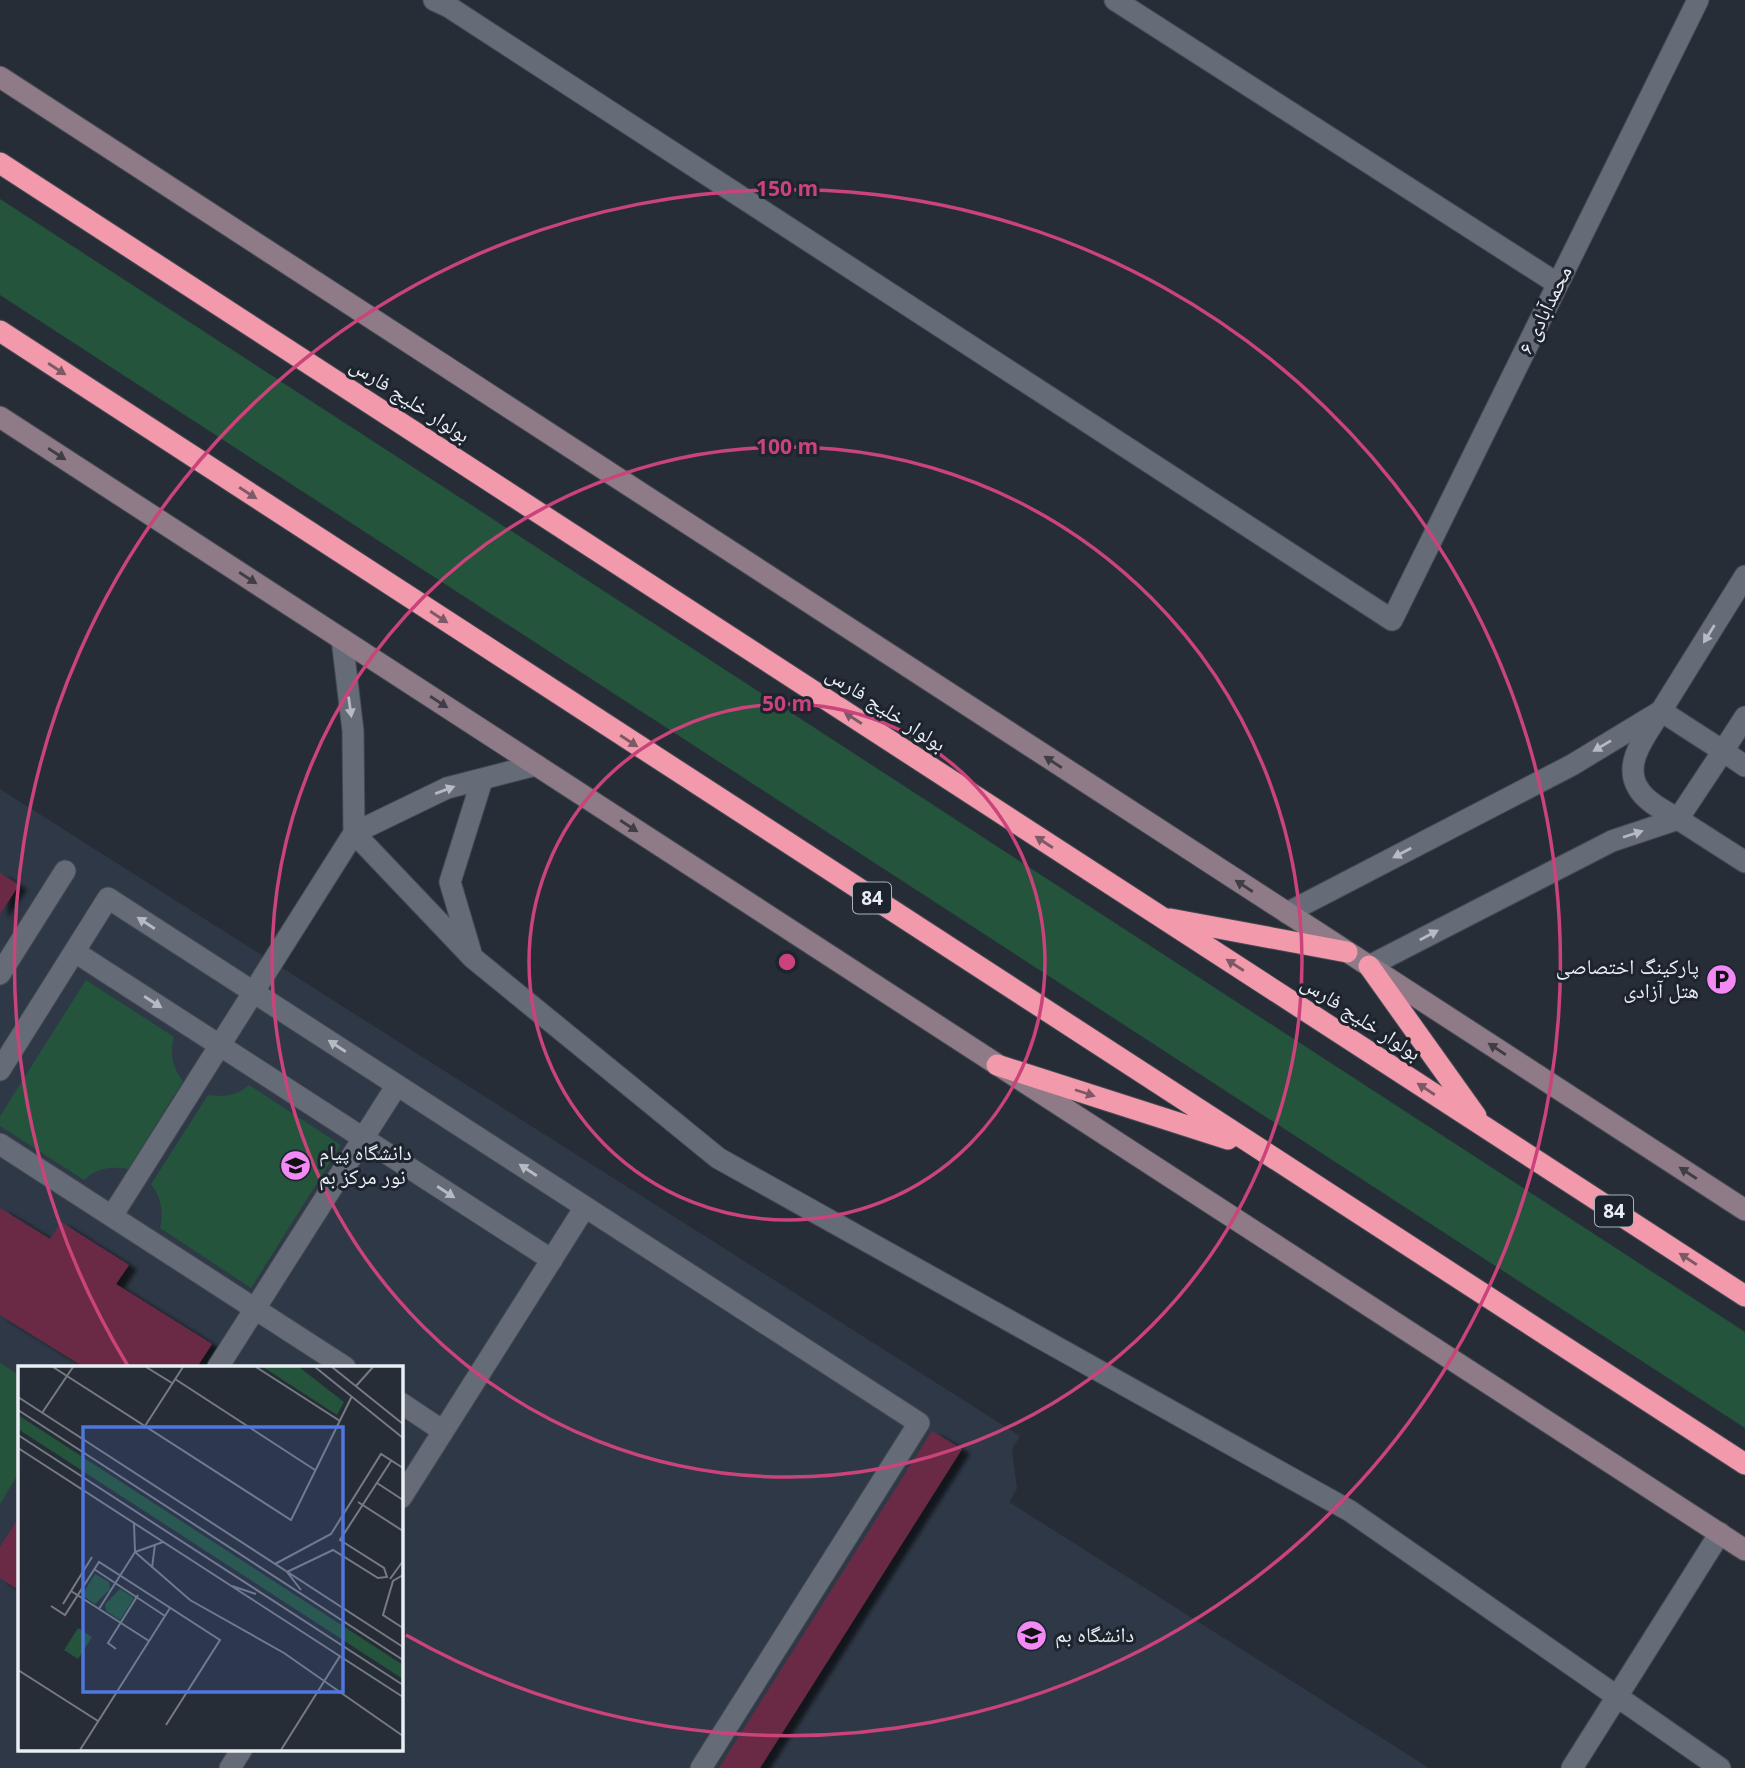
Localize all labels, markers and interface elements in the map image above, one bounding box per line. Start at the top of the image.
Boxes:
text: 150 m [756,174,818,202]
street label: محمدآبادی ۶ [1511,261,1577,358]
street label: بولوار خلیج فارس [345,350,476,448]
one-way arrow [47,362,67,375]
text: 100 m [756,432,818,460]
one-way arrow [47,448,67,461]
one-way arrow [238,486,258,499]
one-way arrow [238,572,258,585]
one-way arrow [429,610,448,623]
one-way arrow [1702,624,1715,644]
street label: بولوار خلیج فارس [821,659,952,757]
text: 50 m [762,689,812,717]
one-way arrow [345,696,356,718]
one-way arrow [429,696,448,709]
one-way arrow [843,711,863,724]
one-way arrow [620,734,639,747]
one-way arrow [1593,740,1612,753]
one-way arrow [1044,755,1063,768]
one-way arrow [435,785,456,796]
one-way arrow [620,820,639,833]
one-way arrow [1622,828,1643,839]
one-way arrow [1034,835,1054,848]
one-way arrow [1392,848,1412,859]
one-way arrow [1234,879,1254,892]
road number: 84 [853,882,891,914]
one-way arrow [136,916,155,929]
one-way arrow [1419,929,1439,941]
centre of rings [775,950,799,974]
place label: پارکینگ اختصاصی هتل آزادی [1556,952,1699,1004]
one-way arrow [1225,959,1244,972]
parking icon: پارکینگ اختصاصی هتل آزادی [1705,962,1739,996]
street label: بولوار خلیج فارس [1296,968,1427,1066]
one-way arrow [143,995,162,1008]
one-way arrow [327,1040,346,1053]
one-way arrow [1487,1043,1506,1056]
one-way arrow [1416,1083,1435,1096]
one-way arrow [1075,1089,1096,1099]
place label: دانشگاه پیام نور مرکز بم [319,1138,412,1191]
school or university icon: دانشگاه پیام نور مرکز بم [279,1148,313,1182]
one-way arrow [518,1163,538,1176]
one-way arrow [1678,1167,1697,1180]
one-way arrow [437,1185,456,1198]
road number: 84 [1595,1196,1633,1226]
one-way arrow [1678,1253,1697,1266]
inset map [18,1366,402,1750]
school or university icon: دانشگاه بم [1015,1618,1049,1652]
place label: دانشگاه بم [1055,1620,1134,1649]

